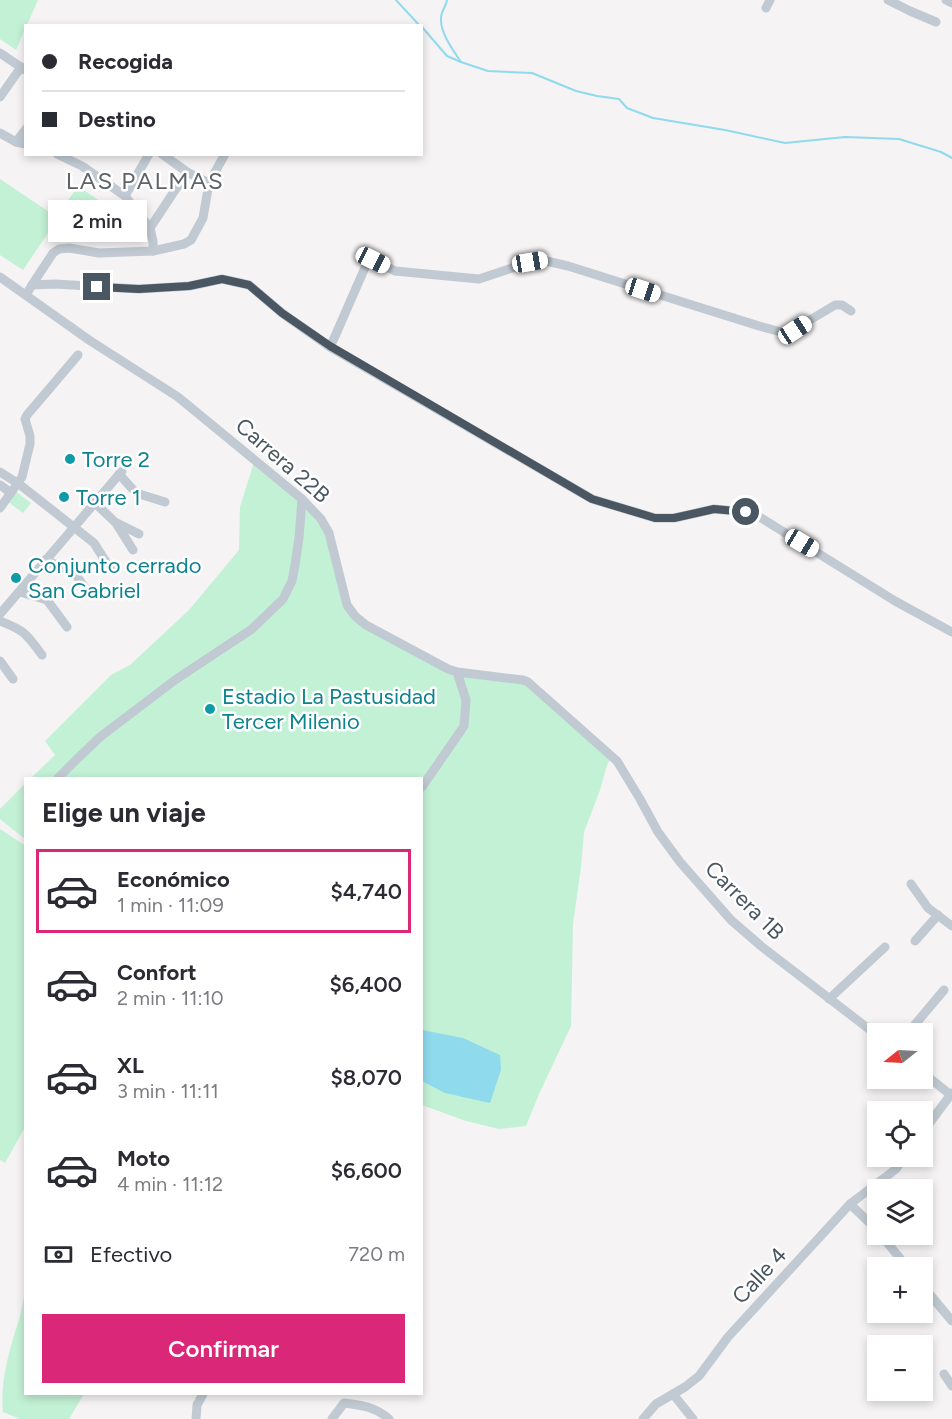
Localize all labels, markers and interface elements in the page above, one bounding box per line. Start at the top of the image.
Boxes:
text: Recogida [78,48,173,75]
text: Destino [78,106,156,133]
district label: LAS PALMAS [66,166,224,195]
callout: 2 min [48,200,146,242]
text: 2 min [73,209,122,233]
car [353,244,393,276]
car [511,250,549,274]
route end [83,273,110,300]
car [623,276,663,304]
car [775,313,815,347]
street label: Carrera 22B [230,412,335,509]
place label: Torre 2 [82,446,150,473]
marker: Torre 2 [63,452,77,466]
place label: Torre 1 [76,484,141,511]
marker: Torre 1 [57,490,71,504]
route start [732,498,759,525]
car [782,526,822,560]
place label: Conjunto cerrado San Gabriel [28,552,201,604]
marker: Conjunto cerrado San Gabriel [9,571,23,585]
place label: Estadio La Pastusidad Tercer Milenio [222,683,436,735]
marker: Estadio La Pastusidad Tercer Milenio [203,702,217,716]
text: Elige un viaje [42,796,206,829]
street label: Carrera 1B [700,855,790,945]
icon: car [45,864,99,918]
text: Económico [117,866,230,893]
text: $4,740 [330,878,402,905]
text: 1 min · 11:09 [117,893,224,917]
icon: car [45,957,99,1011]
text: Confort [117,959,197,986]
text: $6,400 [330,971,402,998]
text: 2 min · 11:10 [117,986,224,1010]
north arrow [867,1023,933,1089]
map controls [867,1023,933,1401]
icon: car [45,1050,99,1104]
text: XL [117,1052,144,1079]
text: $8,070 [330,1064,402,1091]
text: 3 min · 11:11 [117,1079,219,1103]
button: locate [867,1101,933,1167]
icon: car [45,1143,99,1197]
text: Moto [117,1145,170,1172]
text: $6,600 [331,1157,402,1184]
text: 4 min · 11:12 [117,1172,223,1196]
button: layers [867,1179,933,1245]
icon: cash [42,1238,75,1271]
text: Efectivo [90,1241,172,1268]
street label: Calle 4 [726,1241,792,1309]
text: 720 m [348,1242,405,1266]
button: + [867,1257,933,1323]
button: Confirmar [42,1314,405,1383]
button: − [867,1335,933,1401]

